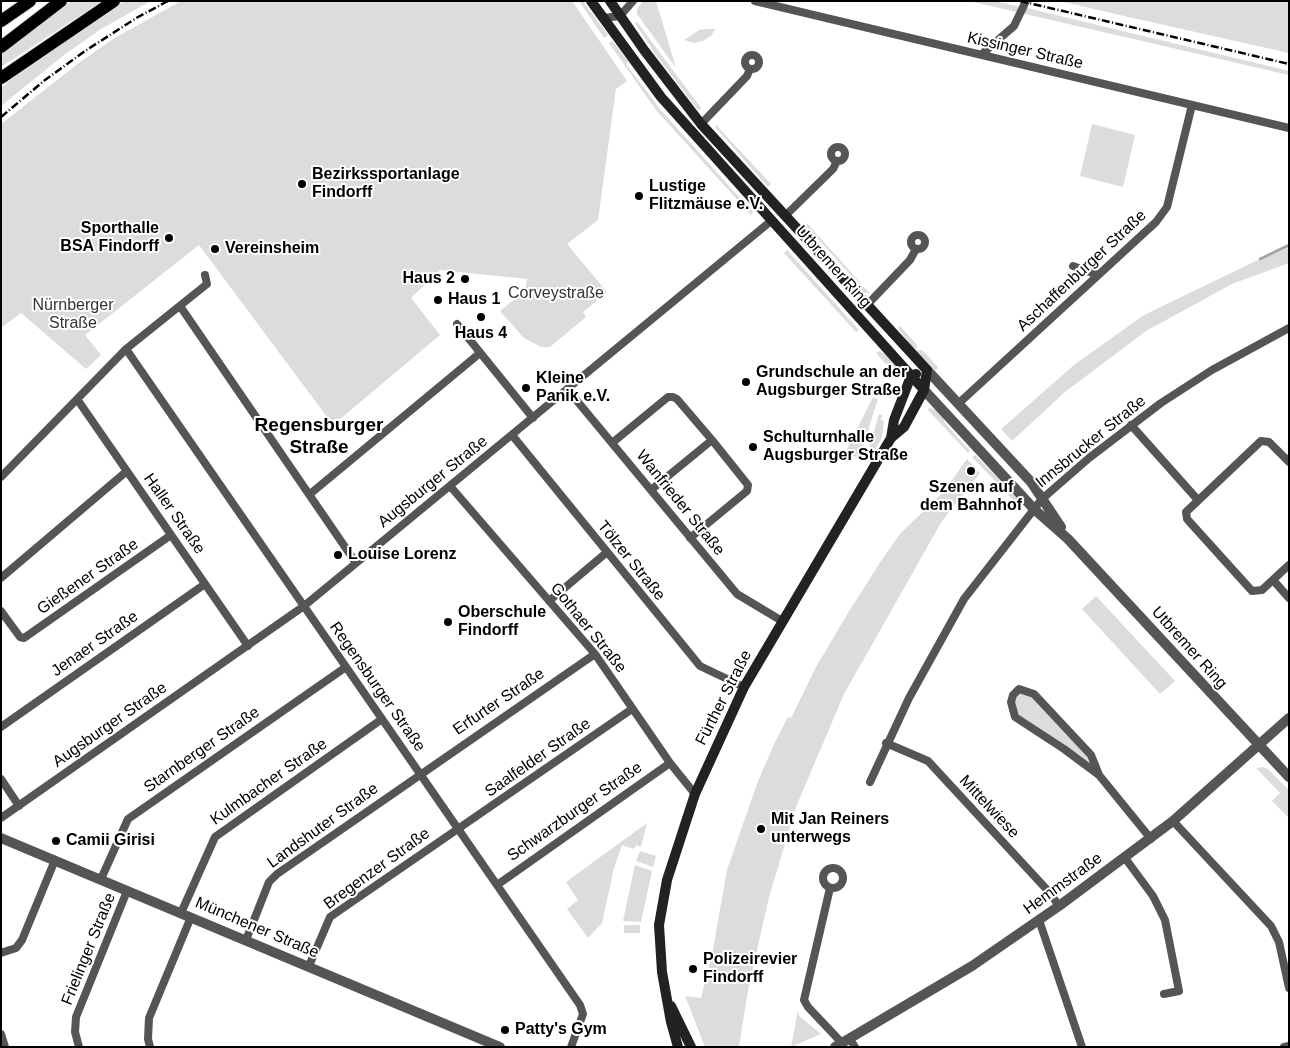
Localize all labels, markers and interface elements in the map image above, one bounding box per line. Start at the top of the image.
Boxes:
street label: Kissinger Straße [965,28,1085,74]
place label: Bezirkssportanlage Findorff [312,165,460,203]
place label: Lustige Flitzmäuse e.V. [649,177,763,215]
marker: Bezirkssportanlage Findorff [296,178,308,190]
marker: Lustige Flitzmäuse e.V. [633,190,645,202]
street label: Aschaffenburger Straße [1013,206,1151,336]
place label: Sporthalle BSA Findorff [60,219,159,257]
street label: Utbremer Ring [791,222,875,312]
marker: Sporthalle BSA Findorff [163,232,175,244]
place label: Vereinsheim [225,239,319,259]
marker: Vereinsheim [209,243,221,255]
place label: Haus 2 [403,269,455,289]
marker: Haus 2 [459,273,471,285]
park label: Corveystraße [508,284,604,304]
place label: Haus 1 [448,290,500,310]
marker: Haus 1 [432,294,444,306]
park label: Nürnberger Straße [33,296,113,334]
marker: Haus 4 [475,311,487,323]
place label: Haus 4 [455,324,507,344]
place label: Grundschule an der Augsburger Straße [756,363,907,401]
place label: Kleine Panik e.V. [536,369,610,407]
marker: Grundschule an der Augsburger Straße [740,376,752,388]
marker: Kleine Panik e.V. [520,382,532,394]
street label: Innsbrucker Straße [1032,392,1150,492]
district label: Regensburger Straße [255,415,383,459]
place label: Schulturnhalle Augsburger Straße [763,428,908,466]
street label: Augsburger Straße [374,432,492,532]
marker: Schulturnhalle Augsburger Straße [747,441,759,453]
street label: Wanfrieder Straße [632,446,728,560]
marker: Szenen auf dem Bahnhof [965,465,977,477]
street label: Haller Straße [139,470,209,558]
place label: Szenen auf dem Bahnhof [920,478,1022,516]
street label: Tölzer Straße [593,517,669,605]
street label: Gießener Straße [34,535,142,619]
place label: Louise Lorenz [348,545,456,565]
marker: Louise Lorenz [332,549,344,561]
street label: Gothaer Straße [546,579,630,677]
place label: Oberschule Findorff [458,603,546,641]
street label: Utbremer Ring [1147,603,1231,693]
street label: Jenaer Straße [48,607,142,681]
marker: Oberschule Findorff [442,616,454,628]
street label: Regensburger Straße [325,618,429,756]
street label: Fürther Straße [692,647,756,749]
street label: Erfurter Straße [450,664,548,740]
street label: Augsburger Straße [49,678,171,772]
street label: Starnberger Straße [140,703,264,797]
street label: Saalfelder Straße [481,714,595,802]
street label: Kulmbacher Straße [207,735,331,829]
street label: Schwarzburger Straße [504,758,646,866]
street label: Mittelwiese [955,772,1023,842]
street label: Landshuter Straße [264,779,382,873]
place label: Mit Jan Reiners unterwegs [771,810,889,848]
marker: Mit Jan Reiners unterwegs [755,823,767,835]
street label: Bregenzer Straße [320,824,434,914]
place label: Camii Girisi [66,831,155,851]
marker: Camii Girisi [50,835,62,847]
street label: Hemmstraße [1020,849,1106,919]
street label: Frielinger Straße [58,890,120,1008]
street label: Münchener Straße [192,893,322,963]
place label: Polizeirevier Findorff [703,950,797,988]
marker: Polizeirevier Findorff [687,963,699,975]
place label: Patty's Gym [515,1020,607,1040]
marker: Patty's Gym [499,1024,511,1036]

